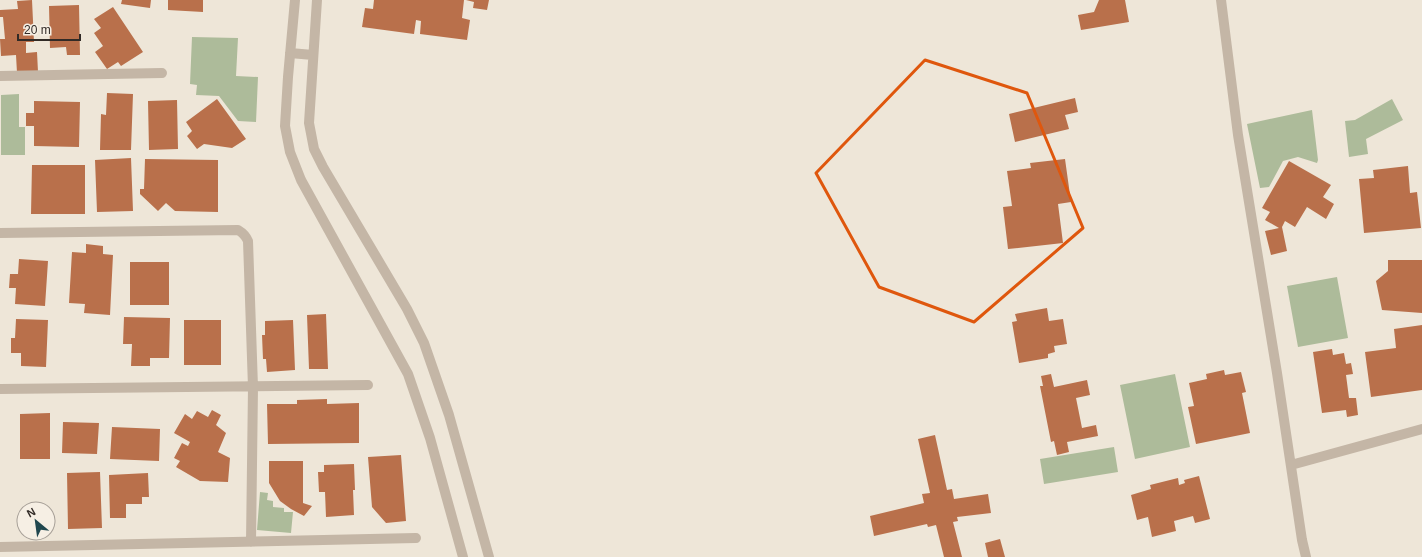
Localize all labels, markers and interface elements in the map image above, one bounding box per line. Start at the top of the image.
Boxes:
scale bar [18,16,80,42]
text: 20 m [24,23,51,37]
north arrow [16,501,56,541]
text: N [25,505,38,519]

